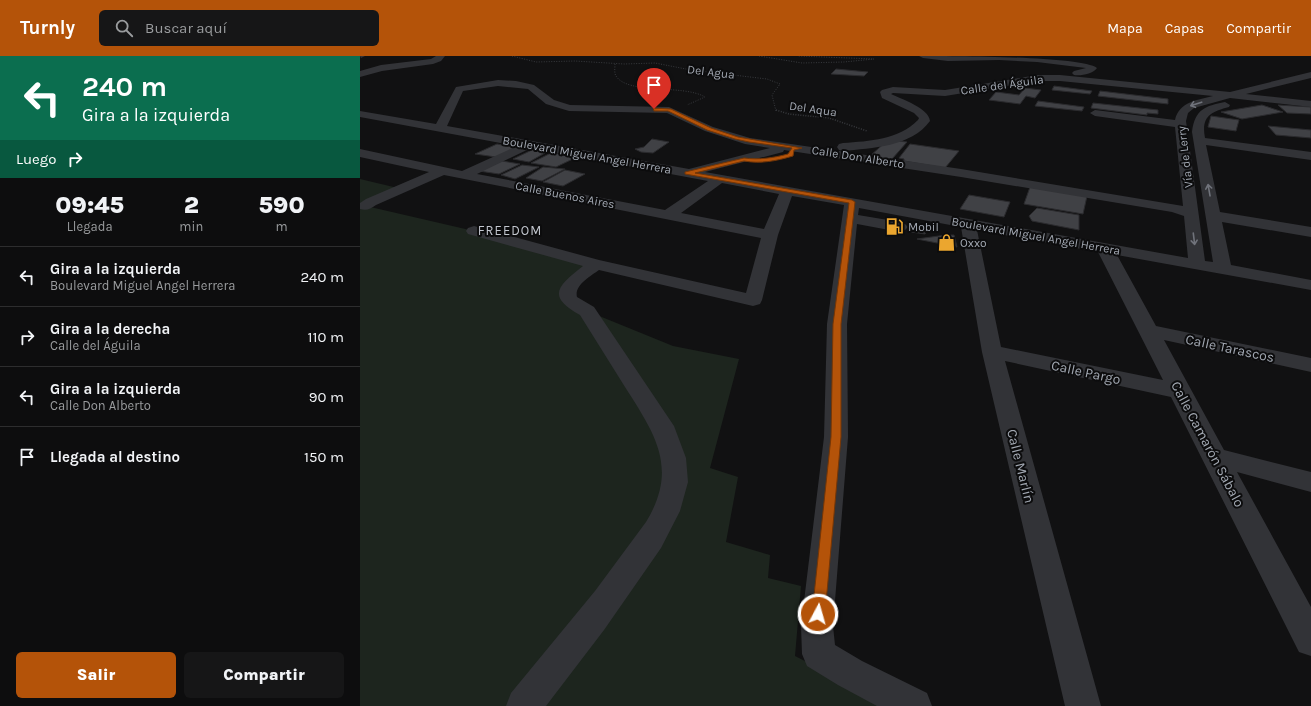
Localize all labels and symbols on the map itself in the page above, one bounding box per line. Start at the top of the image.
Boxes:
street label: Del Agua [686,62,736,82]
pin [637,68,671,109]
street label: Calle del Águila [959,71,1044,98]
street label: Del Aqua [788,99,838,119]
one-way arrow [1190,101,1203,108]
street label: Vía de Lerry [1174,125,1196,189]
street label: Boulevard Miguel Angel Herrera [502,133,672,177]
street label: Calle Don Alberto [811,143,905,171]
street label: Calle Buenos Aires [514,179,616,211]
one-way arrow [1205,184,1213,197]
street label: Boulevard Miguel Angel Herrera [951,214,1121,258]
fuel station icon: Mobil [885,217,905,237]
place label: Mobil [908,220,939,234]
district label: FREEDOM [478,223,542,238]
one-way arrow [1190,232,1198,245]
shop icon: Oxxo [937,233,957,253]
place label: Oxxo [960,236,987,250]
street label: Calle Tarascos [1184,331,1276,366]
street label: Calle Pargo [1050,357,1122,388]
street label: Calle Camarón Sábalo [1167,378,1248,510]
street label: Calle Marlín [1003,427,1038,505]
position arrow [797,593,839,635]

